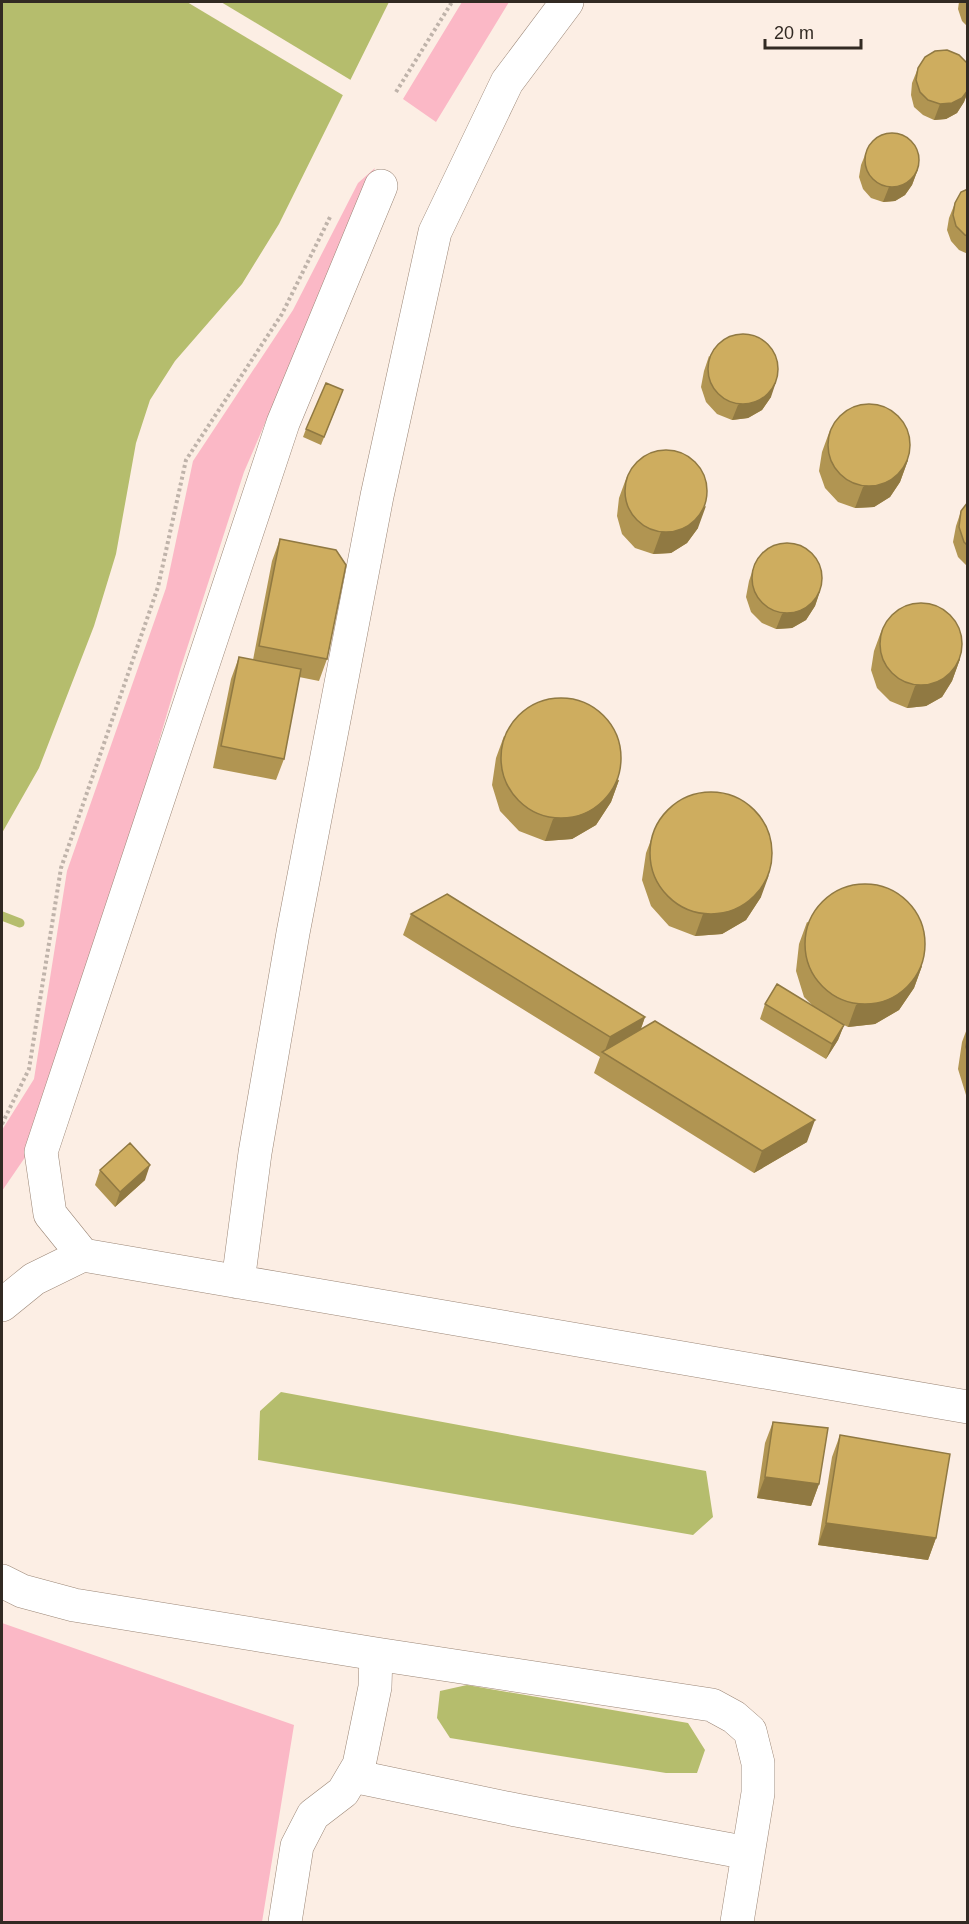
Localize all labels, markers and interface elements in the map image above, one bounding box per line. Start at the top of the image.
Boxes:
scale bar [765,12,861,50]
text: 20 m [774,23,814,43]

